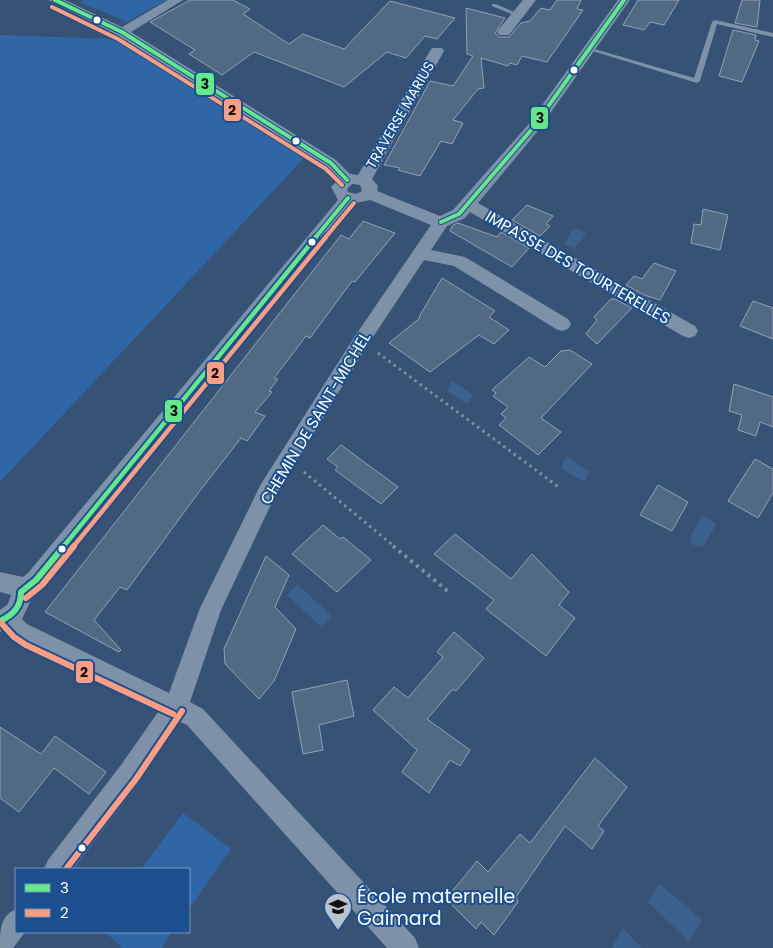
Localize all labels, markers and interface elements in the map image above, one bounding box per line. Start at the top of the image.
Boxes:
unlabelled marker [92,15,102,25]
street label: TRAVERSE MARIUS [361,58,439,172]
unlabelled marker [569,65,579,75]
line badge: 3 [195,72,215,96]
text: 3 [201,74,209,94]
line badge: 2 [223,98,242,122]
text: 2 [228,100,236,120]
line badge: 3 [530,106,549,130]
text: 3 [536,108,544,128]
unlabelled marker [291,136,301,146]
street label: IMPASSE DES TOURTERELLES [481,205,675,330]
unlabelled marker [307,237,317,247]
street label: CHEMIN DE SAINT-MICHEL [255,328,376,509]
line badge: 2 [206,361,225,385]
text: 2 [211,363,219,383]
line badge: 3 [164,399,183,423]
text: 3 [170,401,178,421]
unlabelled marker [57,544,67,554]
line badge: 2 [75,660,94,684]
text: 2 [80,662,88,682]
unlabelled marker [77,843,87,853]
legend [15,868,190,933]
text: 3 [60,877,69,898]
place label: École maternelle Gaimard [357,883,515,932]
school or university icon: École maternelle Gaimard [323,892,353,931]
text: 2 [60,902,69,923]

